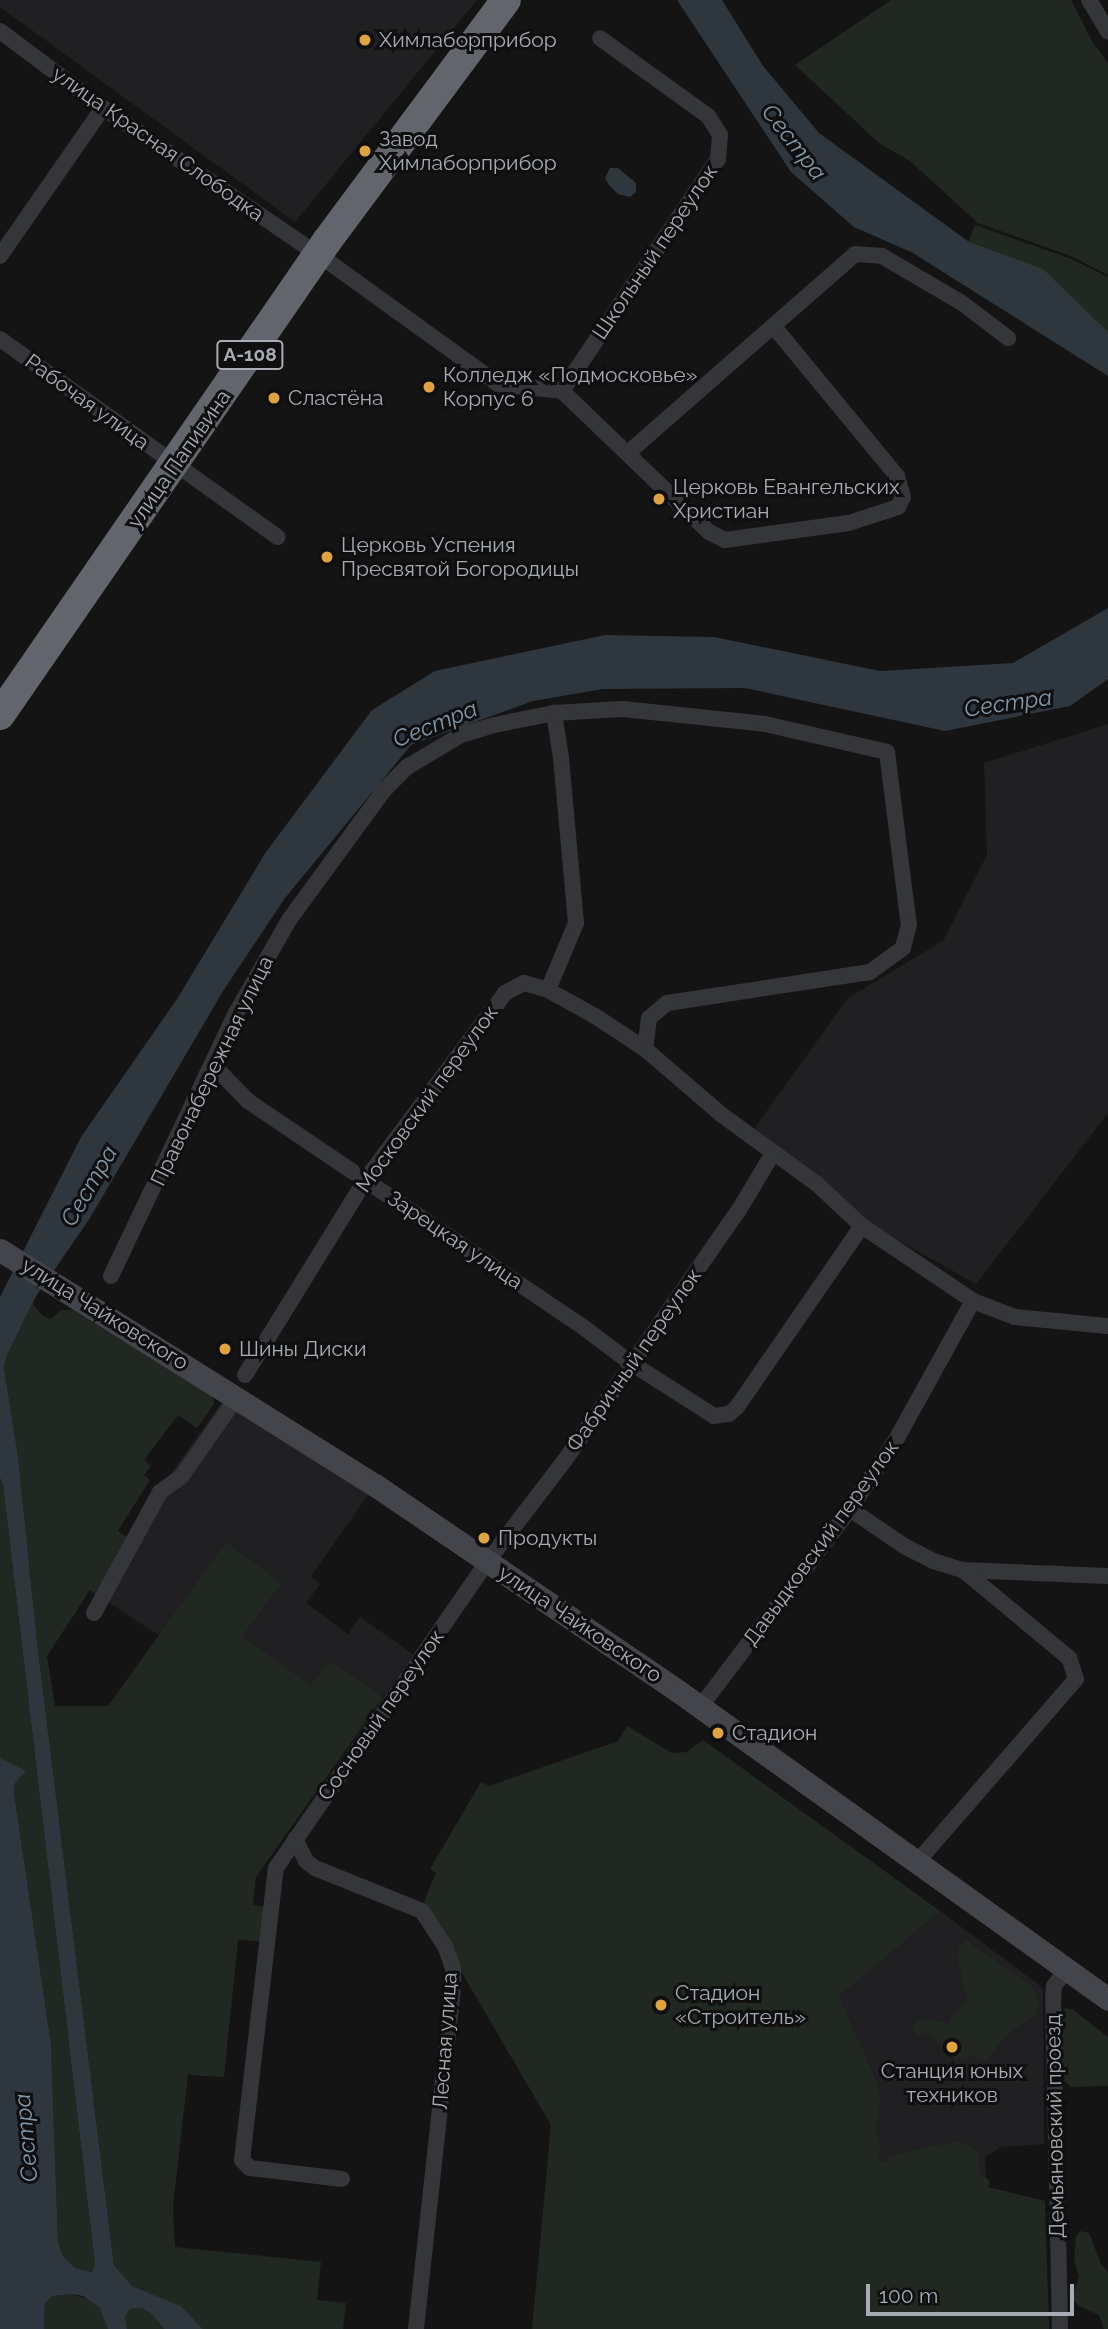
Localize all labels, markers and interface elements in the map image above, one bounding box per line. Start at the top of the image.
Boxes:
place label: Химлаборприбор [379,27,557,53]
marker: Химлаборприбор [357,32,373,48]
street label: улица Красная Слободка [47,61,269,227]
water label: Сестра [756,99,832,185]
place label: Завод Химлаборприбор [379,126,557,176]
marker: Завод Химлаборприбор [357,143,373,159]
street label: Школьный переулок [587,160,723,344]
road number: А-108 [215,340,285,370]
street label: Рабочая улица [20,348,154,456]
place label: Колледж «Подмосковье» Корпус 6 [443,362,698,412]
marker: Колледж «Подмосковье» Корпус 6 [421,379,437,395]
street label: улица Папивина [122,385,236,533]
place label: Сластёна [288,385,383,411]
marker: Сластёна [266,390,282,406]
place label: Церковь Евангельских Христиан [673,474,899,524]
marker: Церковь Евангельских Христиан [651,491,667,507]
place label: Церковь Успения Пресвятой Богородицы [341,532,579,582]
marker: Церковь Успения Пресвятой Богородицы [319,549,335,565]
water label: Сестра [962,683,1054,723]
water label: Сестра [389,695,481,753]
street label: Правонабережная улица [145,952,279,1190]
street label: Московский переулок [351,1001,503,1197]
water label: Сестра [55,1141,123,1231]
street label: Зарецкая улица [382,1185,528,1295]
street label: улица Чайковского [17,1253,193,1375]
street label: Фабричный переулок [561,1264,707,1456]
place label: Шины Диски [239,1336,366,1362]
marker: Шины Диски [217,1341,233,1357]
street label: Давыдковский переулок [738,1435,904,1651]
place label: Продукты [498,1525,597,1551]
marker: Продукты [476,1530,492,1546]
street label: улица Чайковского [494,1560,666,1688]
street label: Сосновый переулок [313,1625,449,1805]
place label: Стадион [732,1720,817,1746]
marker: Стадион [710,1725,726,1741]
street label: Лесная улица [428,1971,462,2111]
place label: Стадион «Строитель» [675,1980,806,2030]
marker: Стадион «Строитель» [653,1997,669,2013]
street label: Демьяновский проезд [1040,2014,1070,2238]
marker: Станция юных техников [944,2039,960,2055]
place label: Станция юных техников [881,2058,1023,2108]
water label: Сестра [8,2093,44,2183]
scale bar [870,2270,1078,2314]
text: 100 m [879,2283,938,2308]

